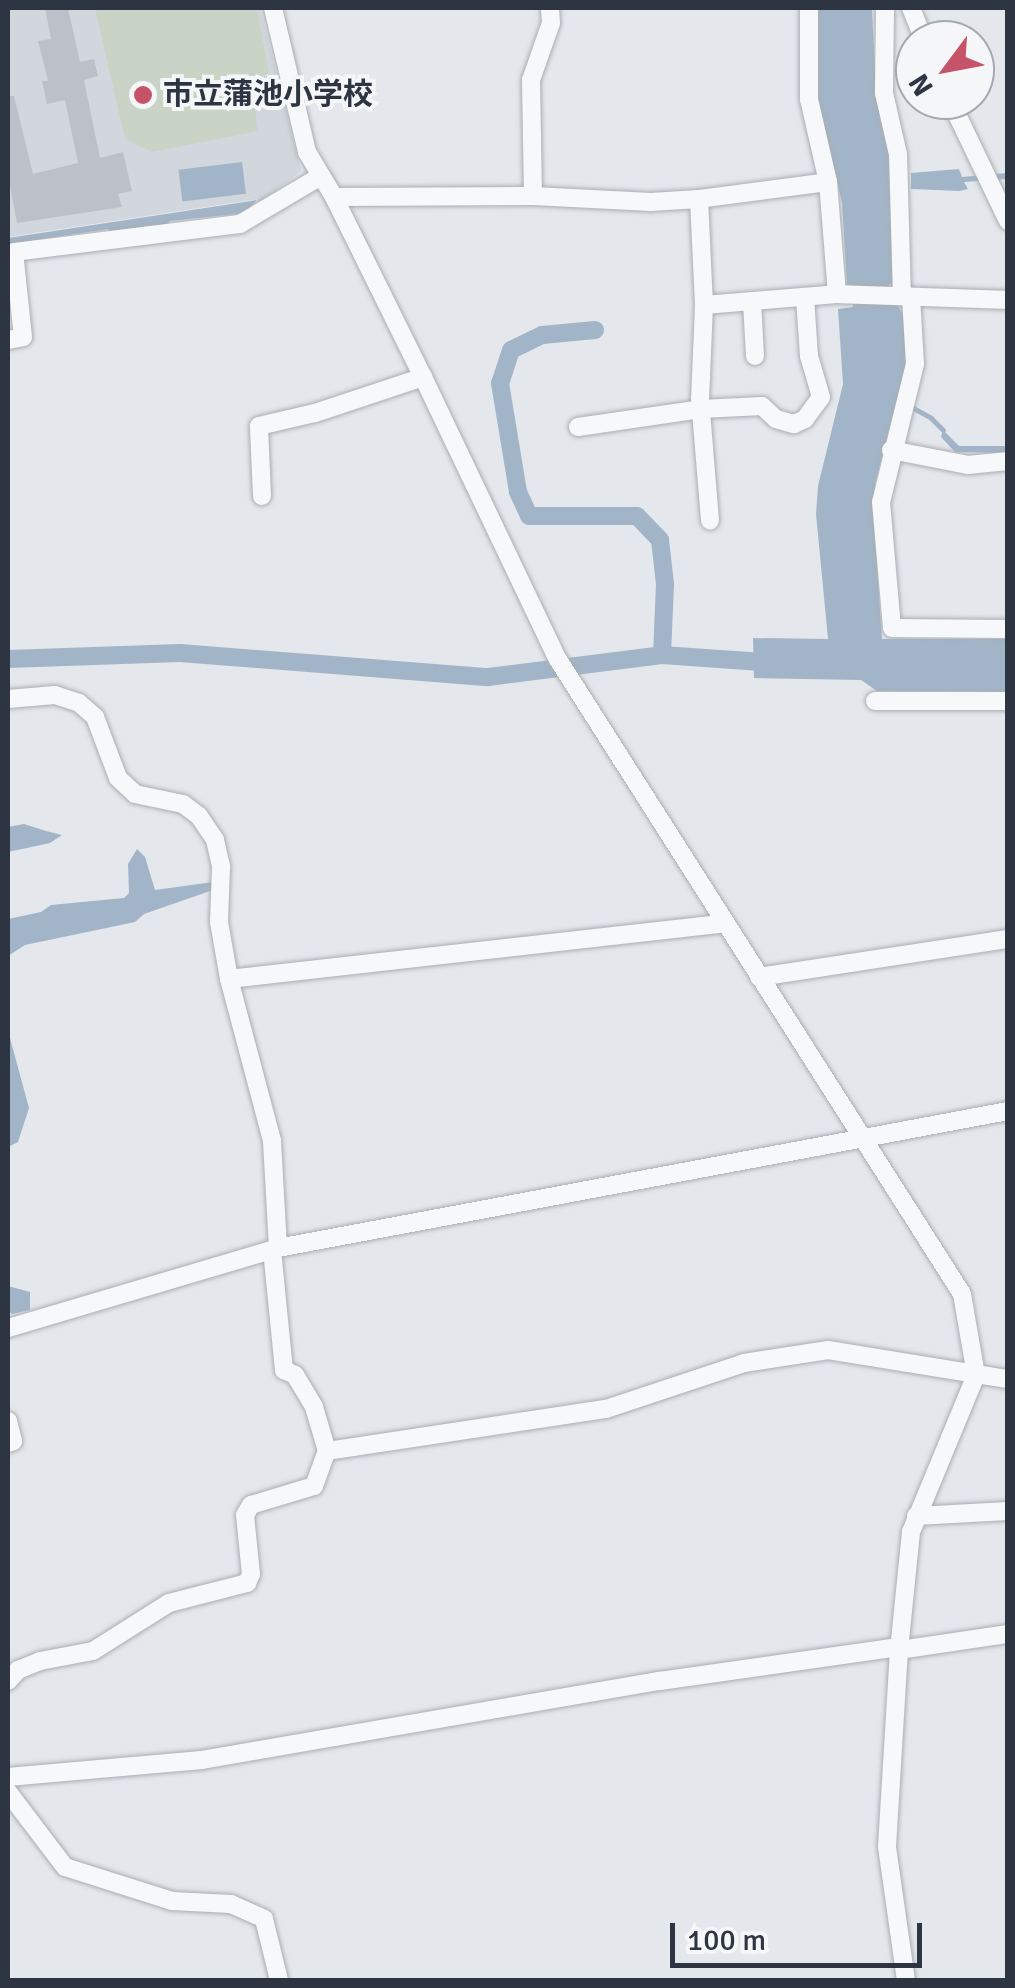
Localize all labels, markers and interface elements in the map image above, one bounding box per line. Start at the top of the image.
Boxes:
north arrow [895,20,995,120]
text: N [902,68,941,102]
place label: 市立蒲池小学校 [163,77,373,113]
marker: 市立蒲池小学校 [132,84,154,106]
scale bar [675,1903,928,1965]
text: 100 m [687,1922,766,1959]

